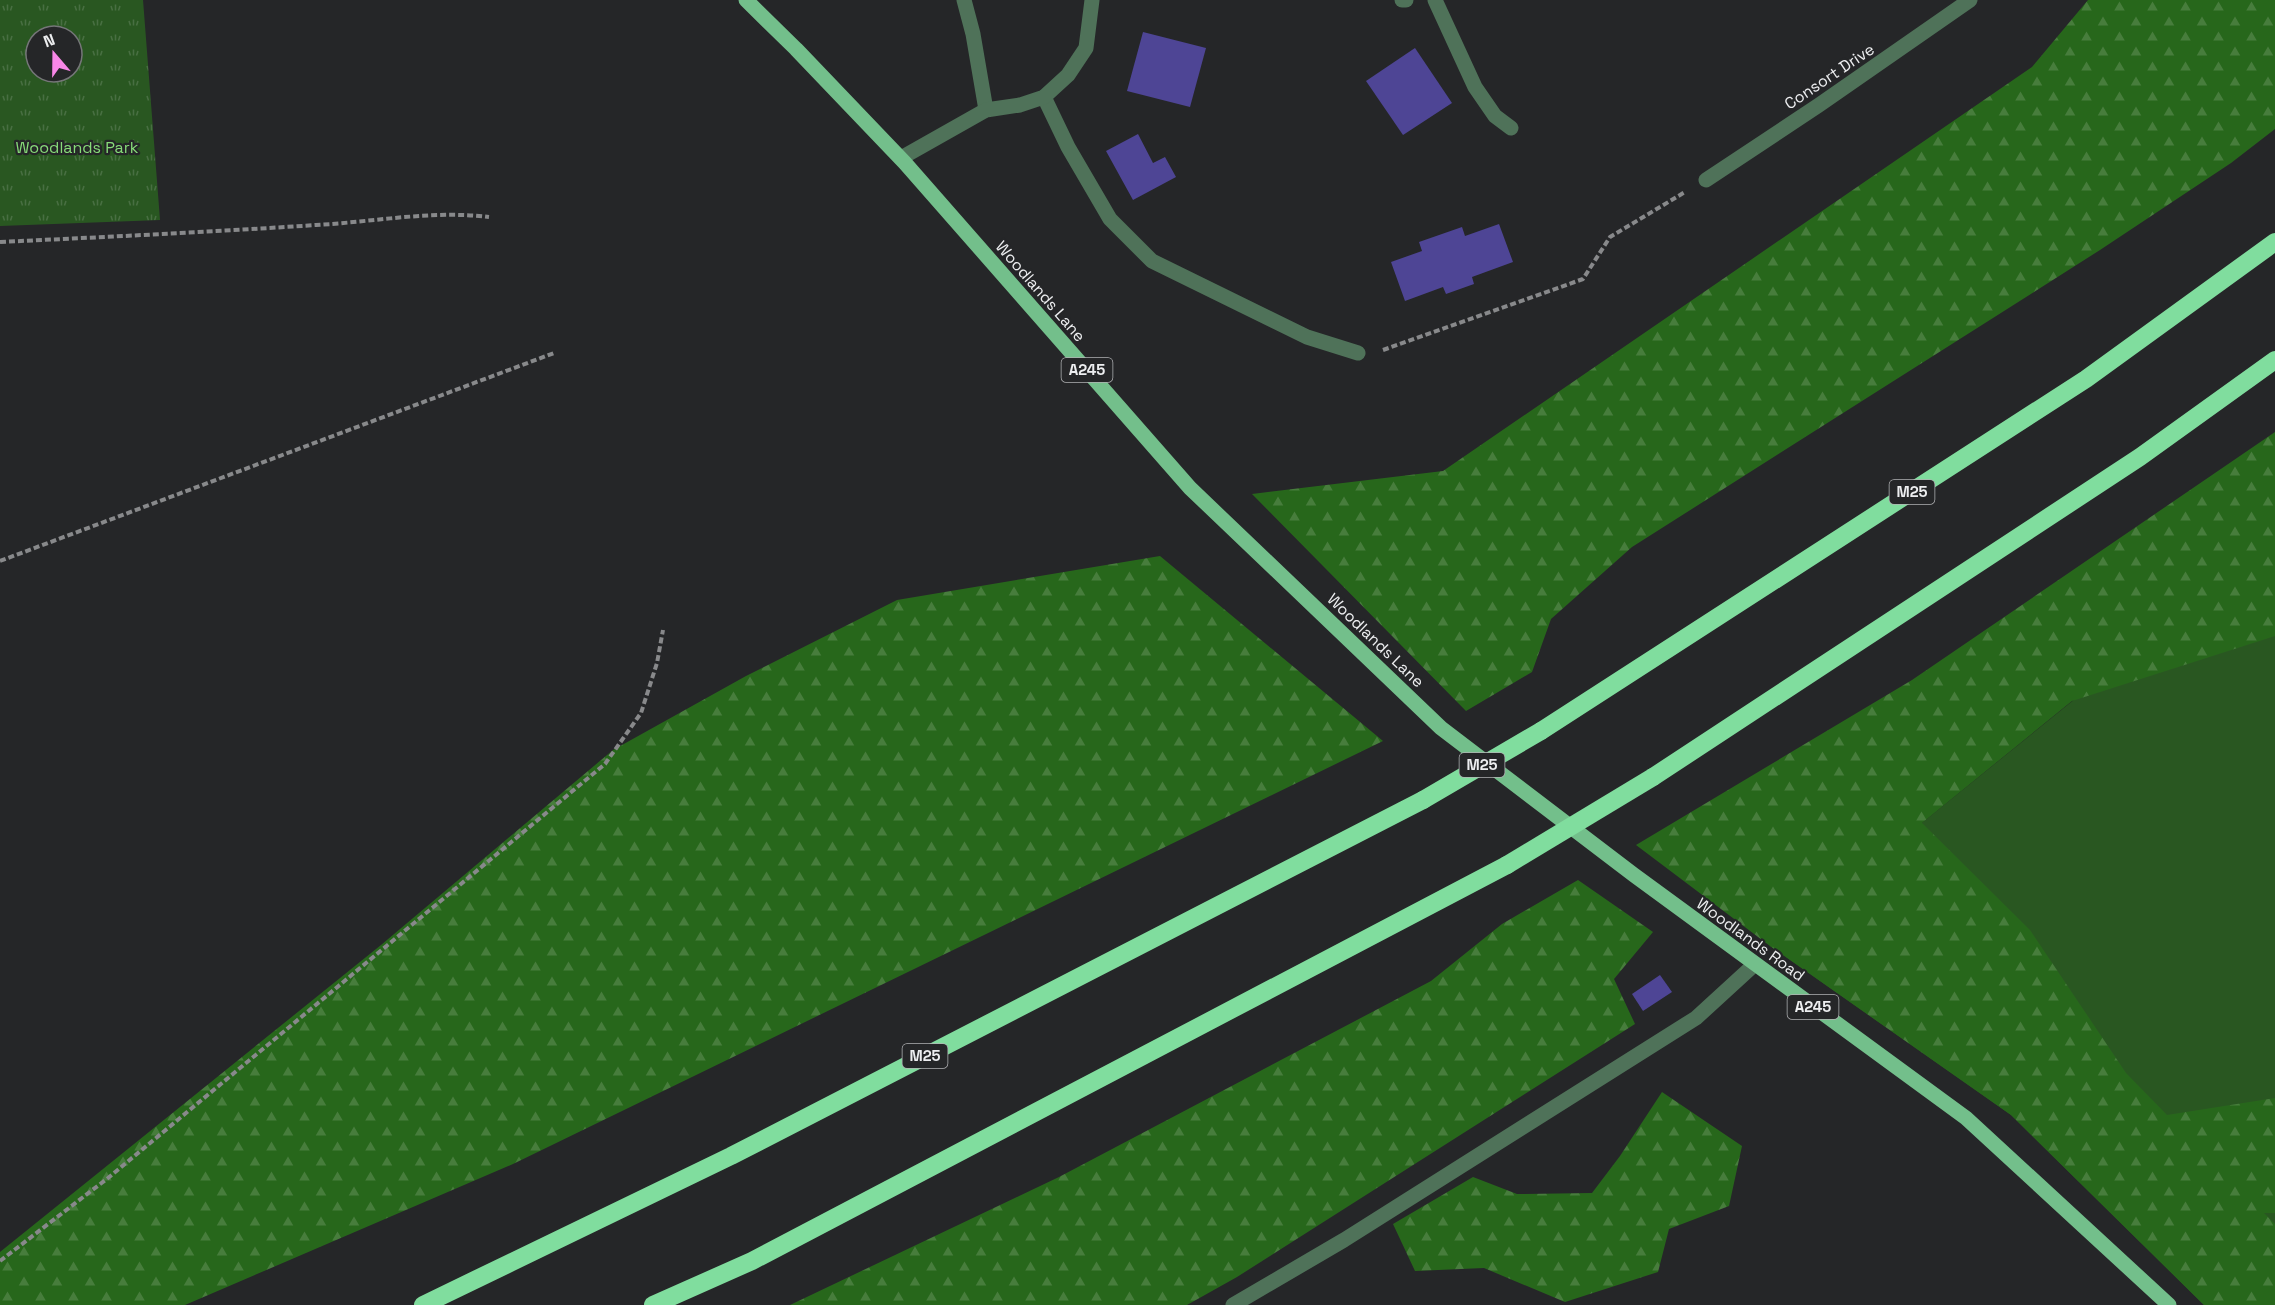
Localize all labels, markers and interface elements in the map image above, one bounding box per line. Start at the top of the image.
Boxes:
north arrow [24,24,84,84]
text: N [40,29,58,52]
street label: Consort Drive [1780,39,1878,114]
park label: Woodlands Park [16,137,139,158]
street label: Woodlands Lane [991,237,1090,346]
road number: A245 [1062,358,1112,382]
road number: M25 [1890,480,1934,504]
street label: Woodlands Lane [1323,589,1429,692]
road number: M25 [1460,753,1504,777]
street label: Woodlands Road [1692,893,1809,986]
road number: A245 [1788,995,1838,1019]
road number: M25 [902,1044,948,1068]

